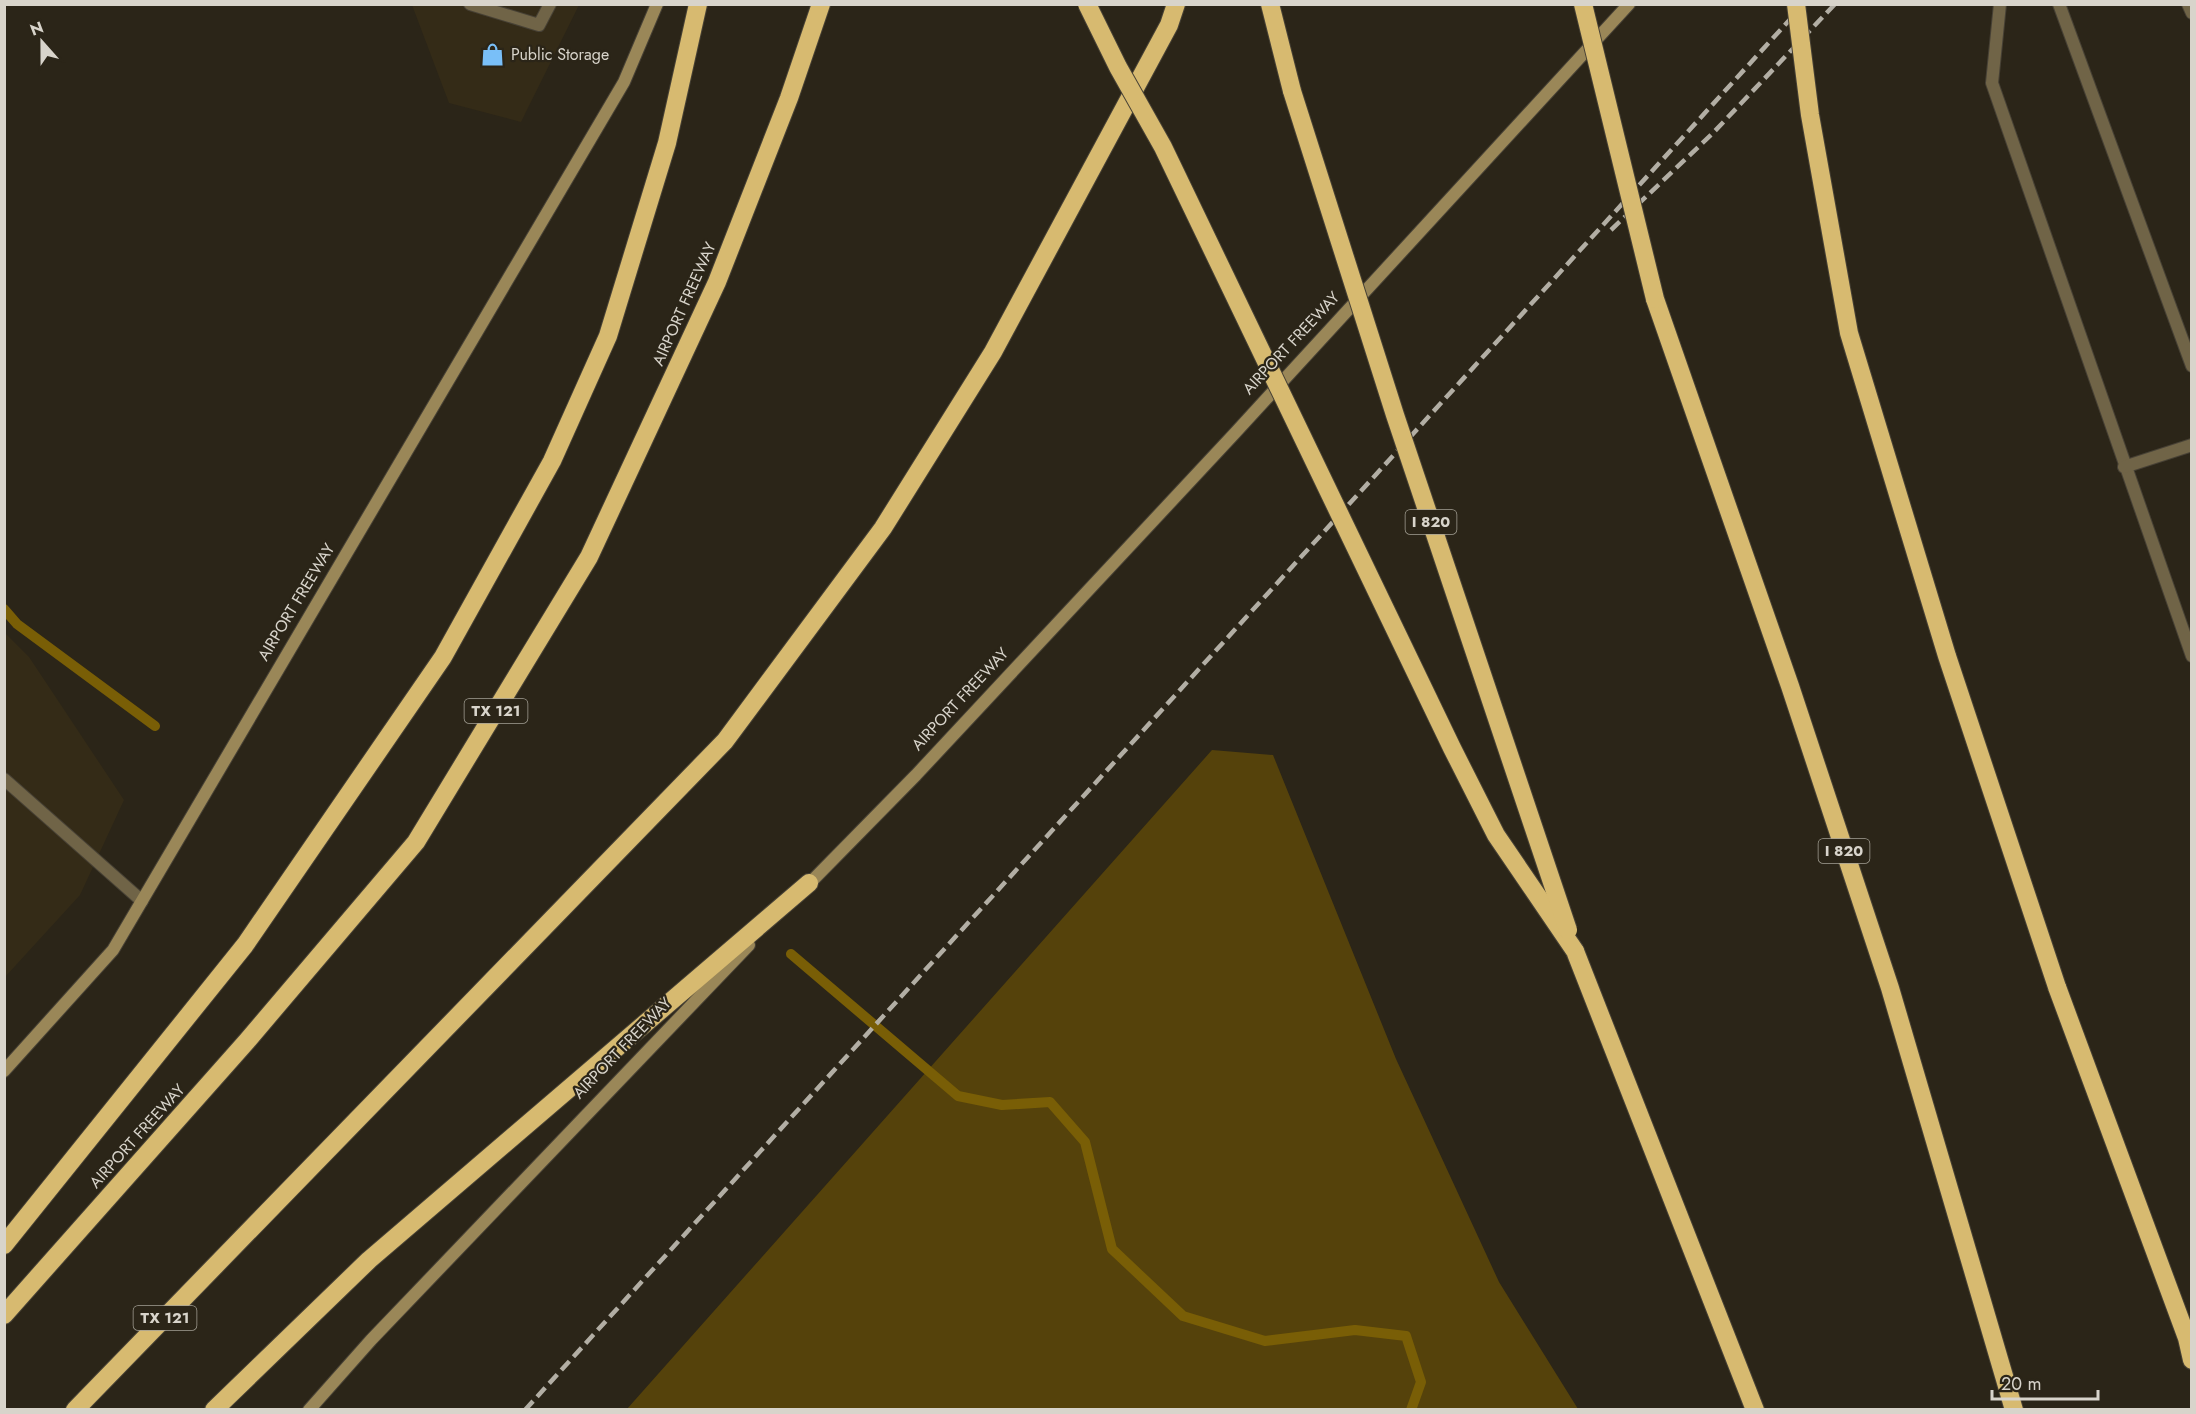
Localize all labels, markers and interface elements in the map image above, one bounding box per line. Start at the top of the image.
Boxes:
north arrow [12,12,72,72]
text: N [27,15,47,41]
shop icon: Public Storage [480,41,506,67]
place label: Public Storage [511,43,609,66]
street label: AIRPORT FREEWAY [646,238,722,370]
street label: AIRPORT FREEWAY [1237,286,1345,400]
road number: I 820 [1406,510,1456,534]
street label: AIRPORT FREEWAY [252,539,340,665]
street label: AIRPORT FREEWAY [906,642,1014,756]
road number: TX 121 [464,699,528,723]
road number: I 820 [1818,839,1870,863]
street label: AIRPORT FREEWAY [567,992,677,1104]
street label: AIRPORT FREEWAY [84,1079,190,1193]
road number: TX 121 [134,1306,196,1330]
scale bar [1992,1363,2098,1401]
text: 20 m [2001,1371,2041,1397]

